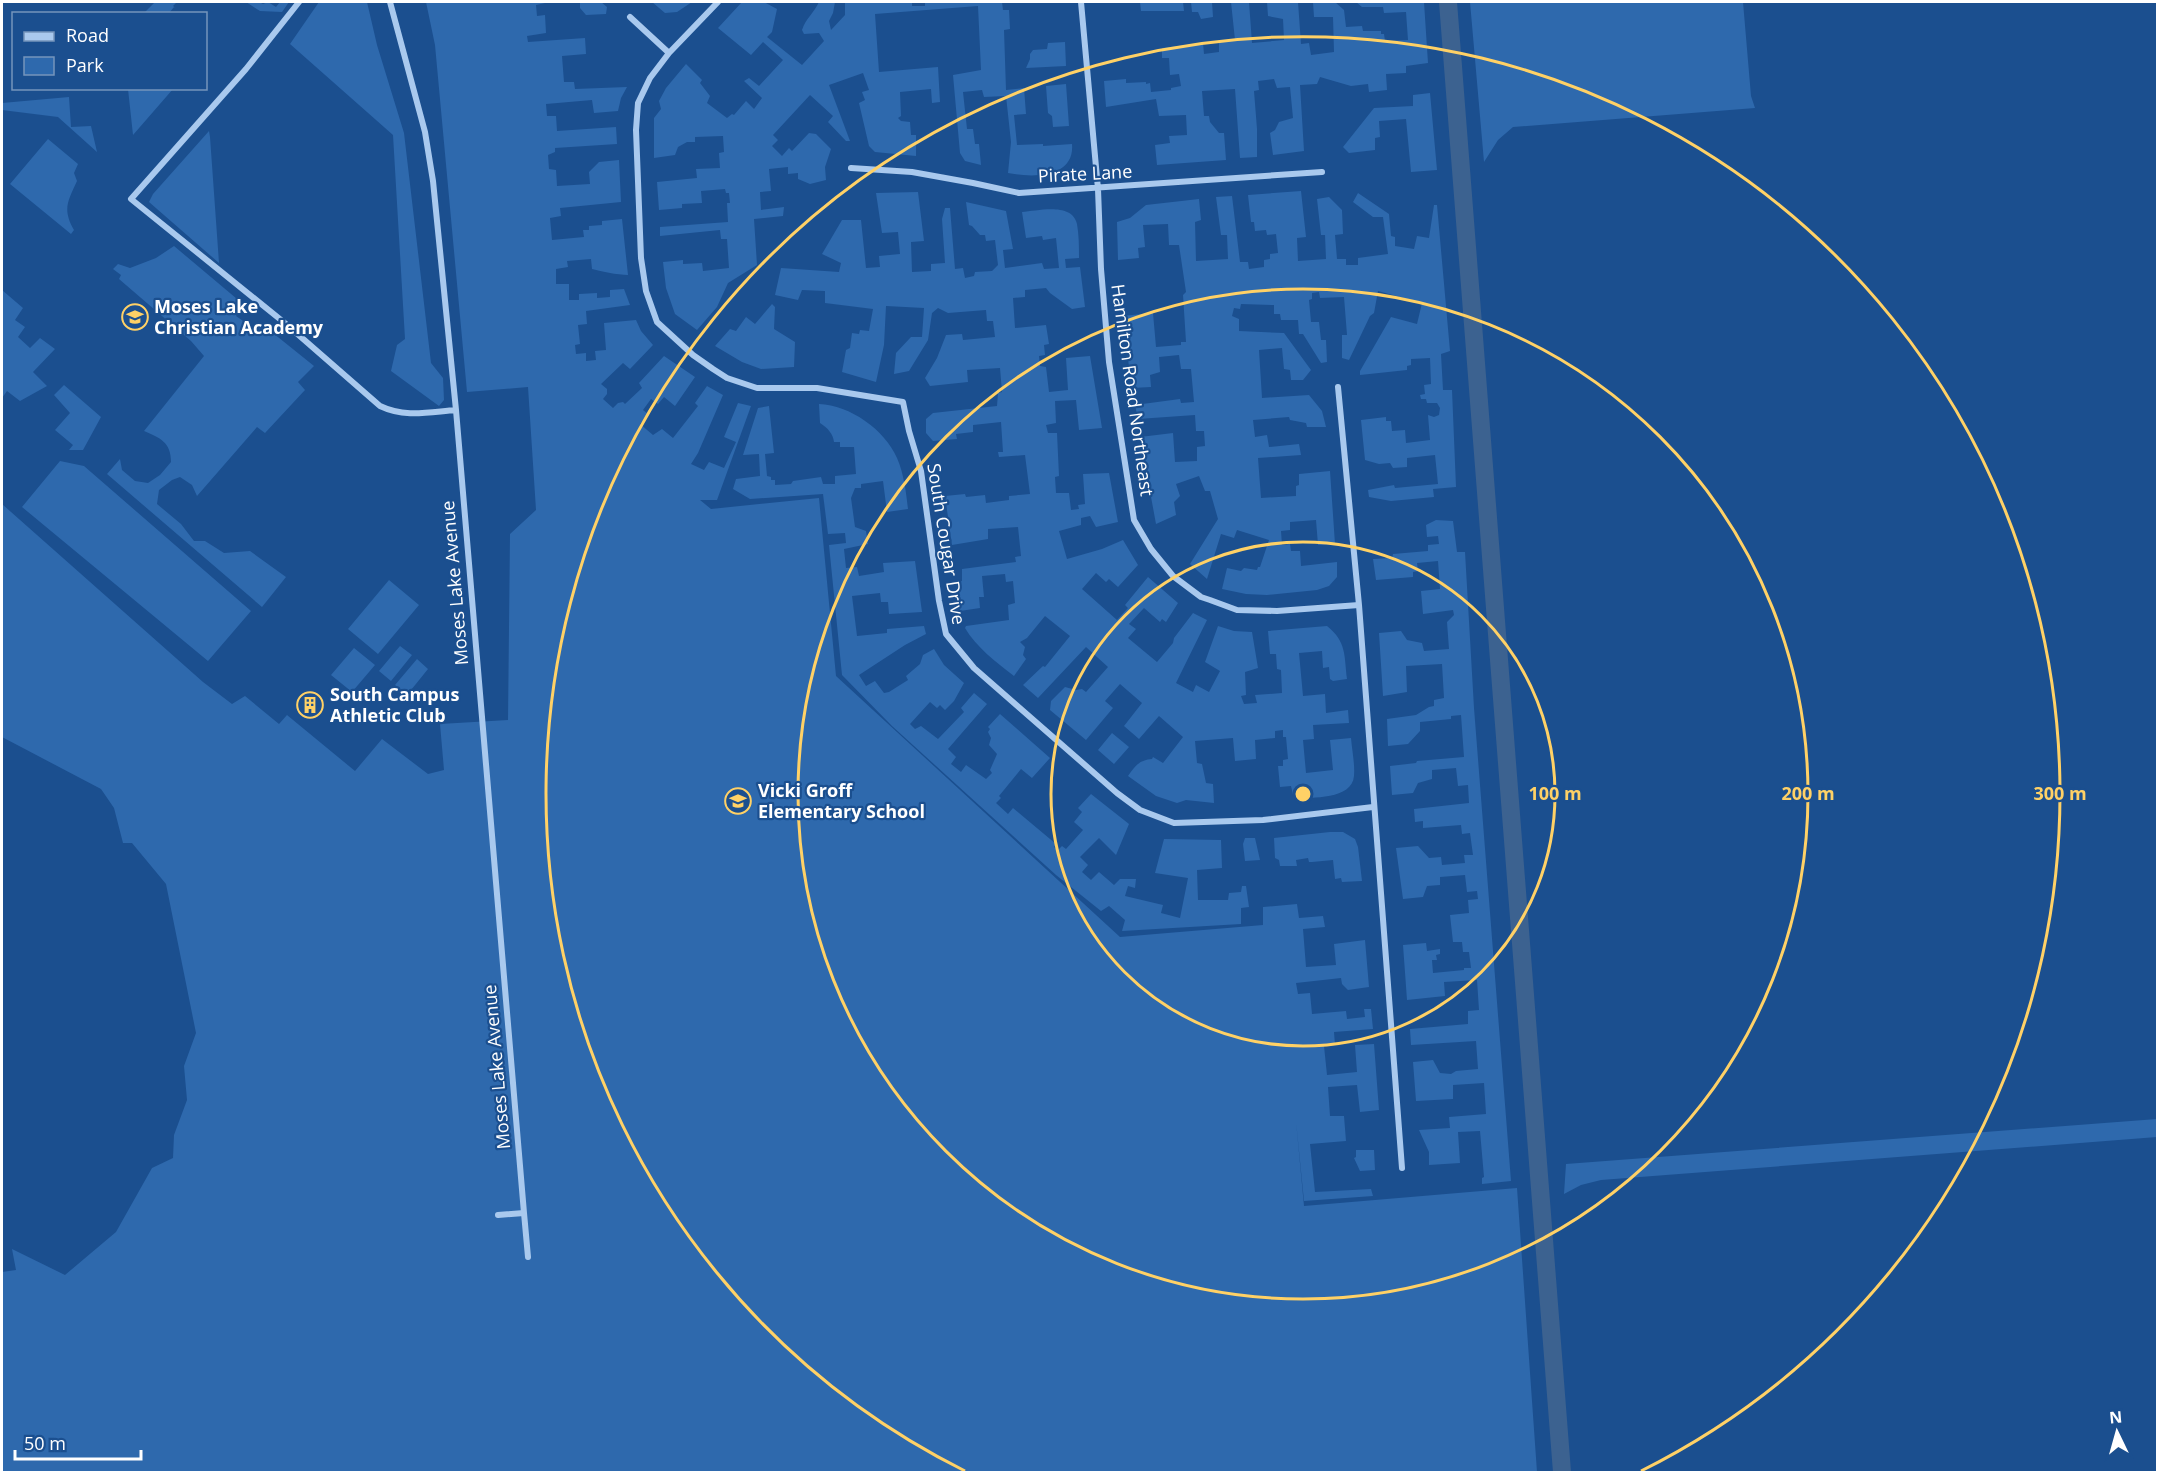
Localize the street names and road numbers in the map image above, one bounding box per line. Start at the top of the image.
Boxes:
street label: Pirate Lane [1037,159,1133,187]
street label: Hamilton Road Northeast [1106,282,1160,497]
street label: South Cougar Drive [922,461,972,626]
street label: Moses Lake Avenue [435,500,473,666]
street label: Moses Lake Avenue [477,984,515,1150]

